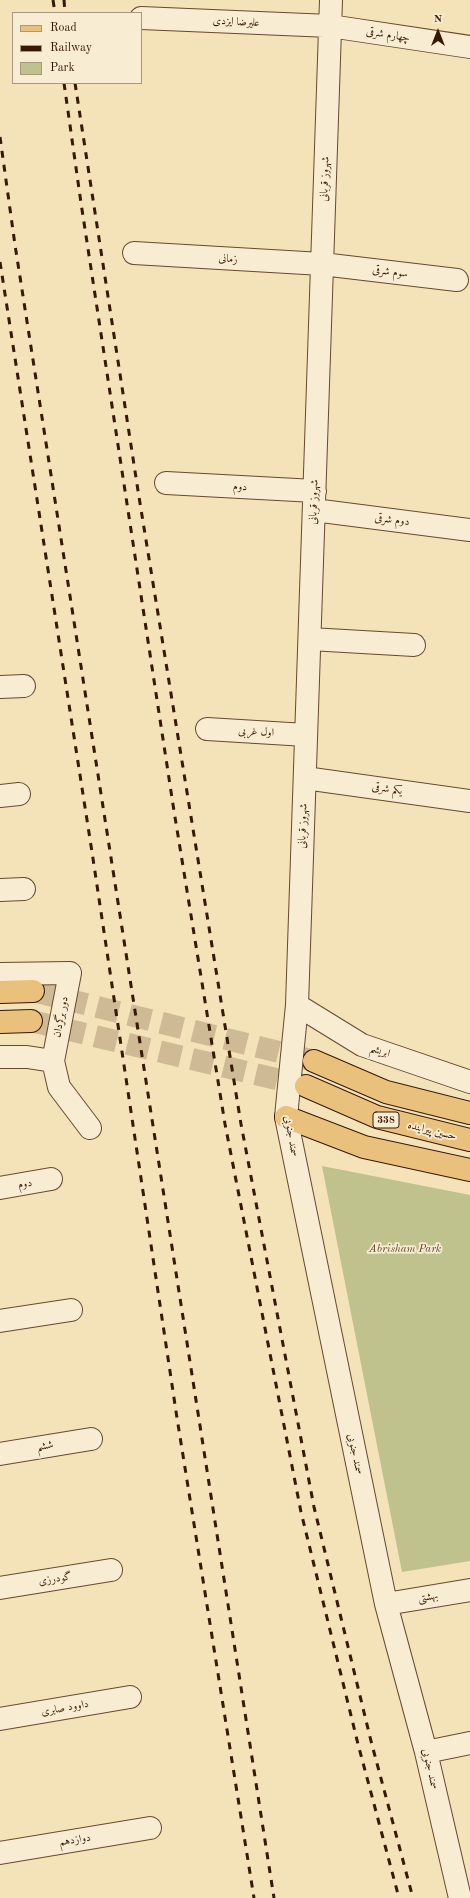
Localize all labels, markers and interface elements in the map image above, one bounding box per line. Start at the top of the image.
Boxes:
legend [12,12,142,84]
north arrow [418,12,458,52]
street label: علیرضا ایزدی [212,14,260,30]
text: N [434,14,442,25]
text: Road [50,22,77,34]
street label: چهارم شرقی [365,25,411,45]
text: Railway [50,42,92,54]
text: Park [50,62,75,74]
street label: شهروز قربانی [318,156,332,202]
street label: زمانی [218,252,238,266]
street label: سوم شرقی [371,263,409,281]
street label: شهروز قربانی [307,479,321,525]
street label: دوم [233,480,247,494]
street label: دوم شرقی [374,511,410,529]
street label: اول غربی [238,724,274,740]
street label: یکم شرقی [371,780,403,798]
street label: شهروز قربانی [296,803,310,849]
street label: دور برگردان [51,995,71,1039]
street label: ابریشم [368,1041,392,1061]
road number: 338 [373,1112,399,1128]
street label: سمند جنوبی [281,1115,301,1157]
street label: حسین پیراینده [406,1119,458,1143]
street label: دوم [17,1176,33,1192]
park label: Abrisham Park [369,1242,441,1256]
street label: سمند جنوبی [344,1432,366,1476]
street label: ششم [36,1438,54,1454]
street label: گودرزی [38,1570,72,1588]
street label: بهشتی [417,1589,439,1605]
street label: داوود صابری [40,1697,90,1719]
street label: سمند جنوبی [419,1747,441,1791]
street label: دوازدهم [58,1831,92,1849]

